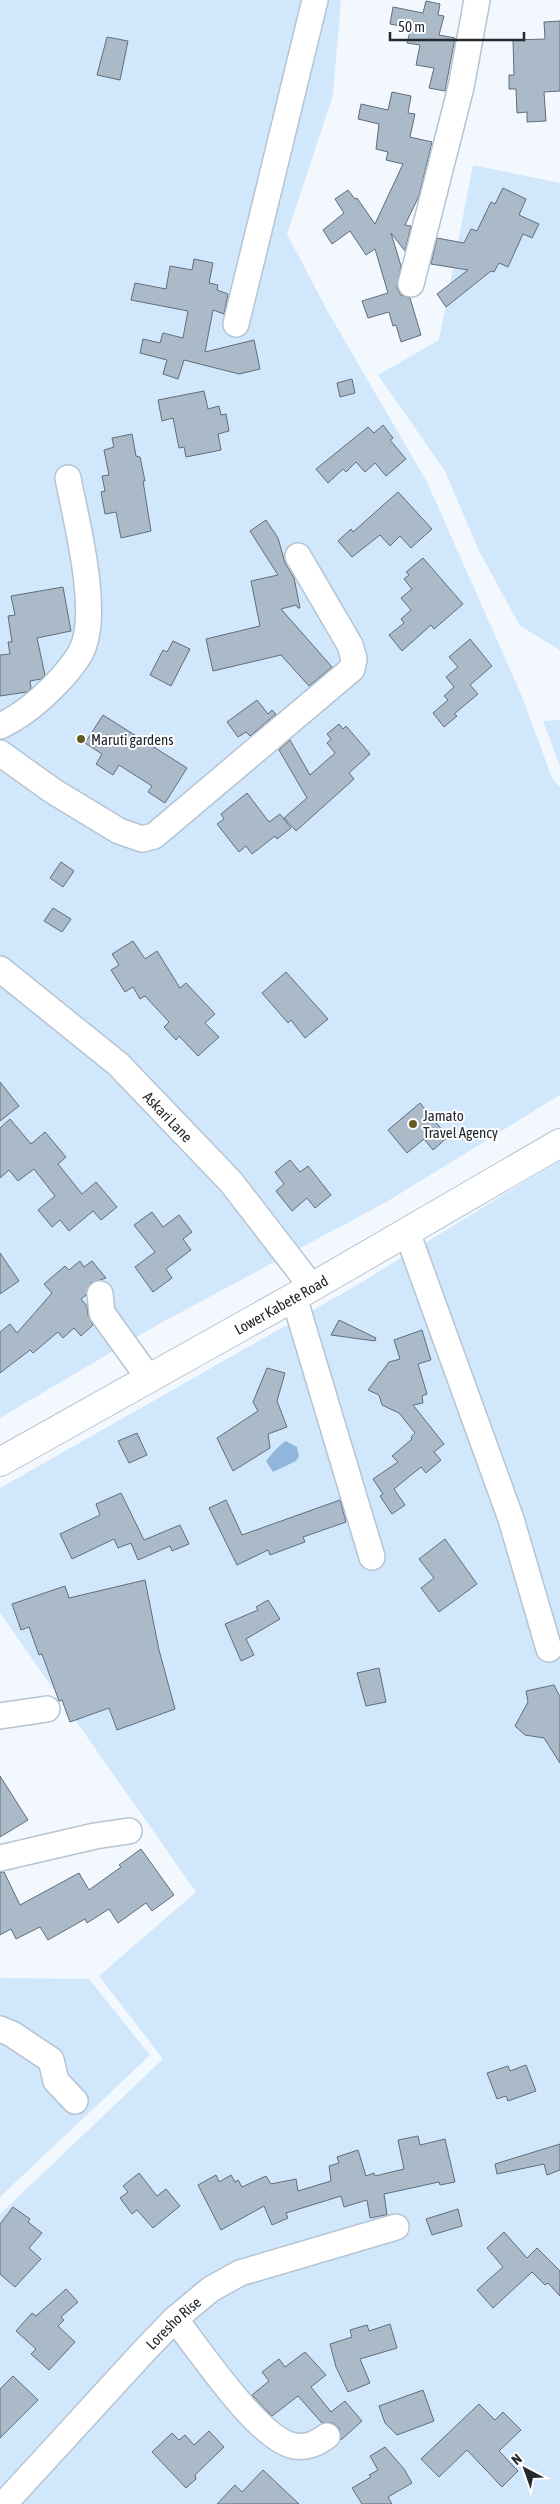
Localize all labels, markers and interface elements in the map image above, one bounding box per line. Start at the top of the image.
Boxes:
scale bar [390,10,524,42]
text: 50 m [398,18,425,35]
place label: Maruti gardens [91,731,174,748]
marker: Maruti gardens [75,733,87,745]
street label: Askari Lane [140,1088,196,1145]
place label: Jamato Travel Agency [423,1107,498,1141]
marker: Jamato Travel Agency [407,1118,419,1130]
street label: Lower Kabete Road [231,1271,331,1337]
street label: Loresho Rise [142,2293,204,2353]
north arrow [500,2444,550,2494]
text: N [508,2450,525,2468]

